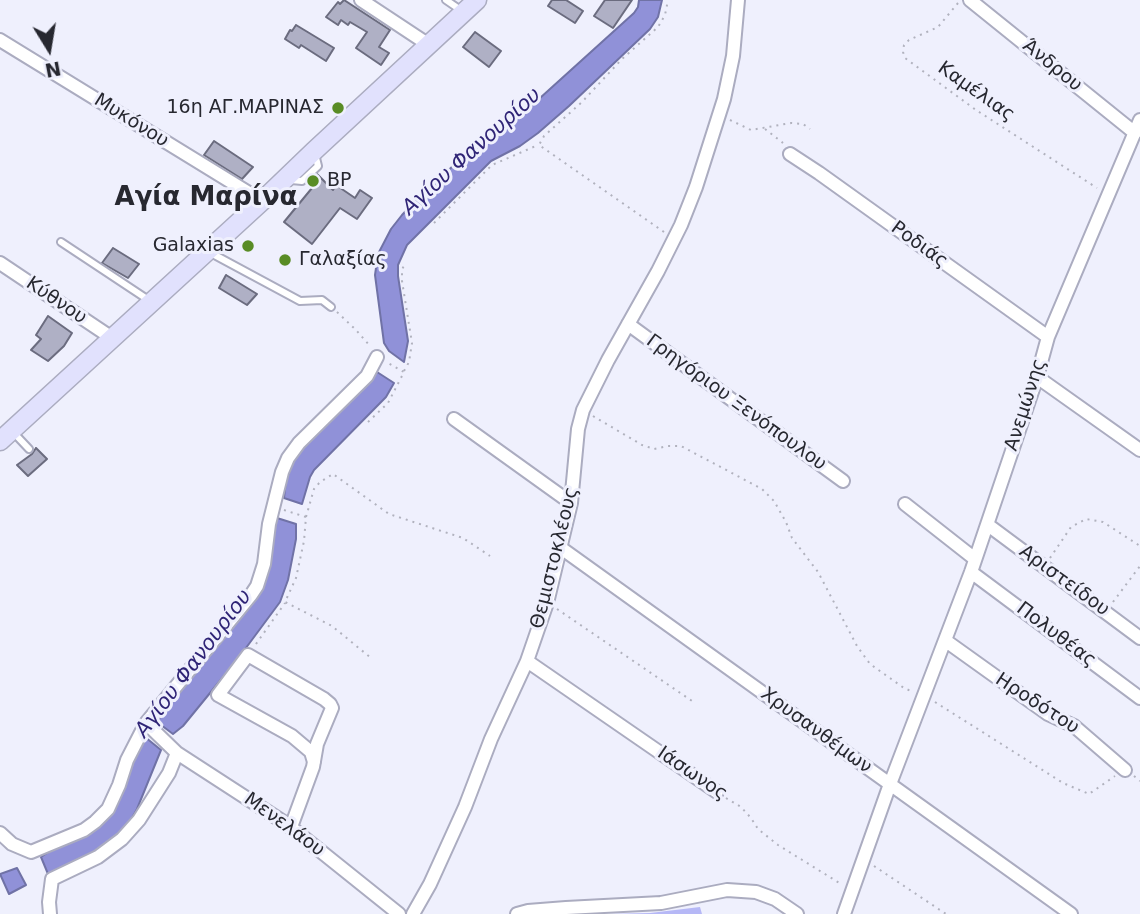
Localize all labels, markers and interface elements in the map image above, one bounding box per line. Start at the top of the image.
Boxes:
north arrow [14,14,84,84]
street label: Άνδρου [1018,35,1086,97]
text: N [43,57,63,82]
street label: Καμέλιας [933,57,1019,127]
water label: Αγίου Φανουρίου [397,83,547,221]
street label: Μυκόνου [90,89,172,153]
place label: 16η ΑΓ.ΜΑΡΙΝΑΣ [166,97,324,119]
marker: 16η ΑΓ.ΜΑΡΙΝΑΣ [330,100,346,116]
place label: BP [327,170,351,192]
marker: BP [305,173,321,189]
district label: Αγία Μαρίνα [115,182,297,214]
street label: Ροδιάς [886,217,952,273]
place label: Galaxias [153,235,234,257]
marker: Galaxias [240,238,256,254]
place label: Γαλαξίας [299,249,387,271]
marker: Γαλαξίας [277,252,293,268]
street label: Κύθνου [21,272,91,330]
street label: Γρηγόριου Ξενόπουλου [641,330,831,476]
street label: Ανεμώνης [1000,356,1052,454]
street label: Θεμιστοκλέους [526,485,584,631]
street label: Αριστείδου [1014,541,1114,621]
water label: Αγίου Φανουρίου [130,585,258,743]
street label: Πολυθέας [1012,598,1100,672]
street label: Ηροδότου [991,668,1083,740]
street label: Χρυσανθέμων [756,683,876,779]
street label: Ιάσωνος [653,742,731,806]
street label: Μενελάου [239,788,329,862]

